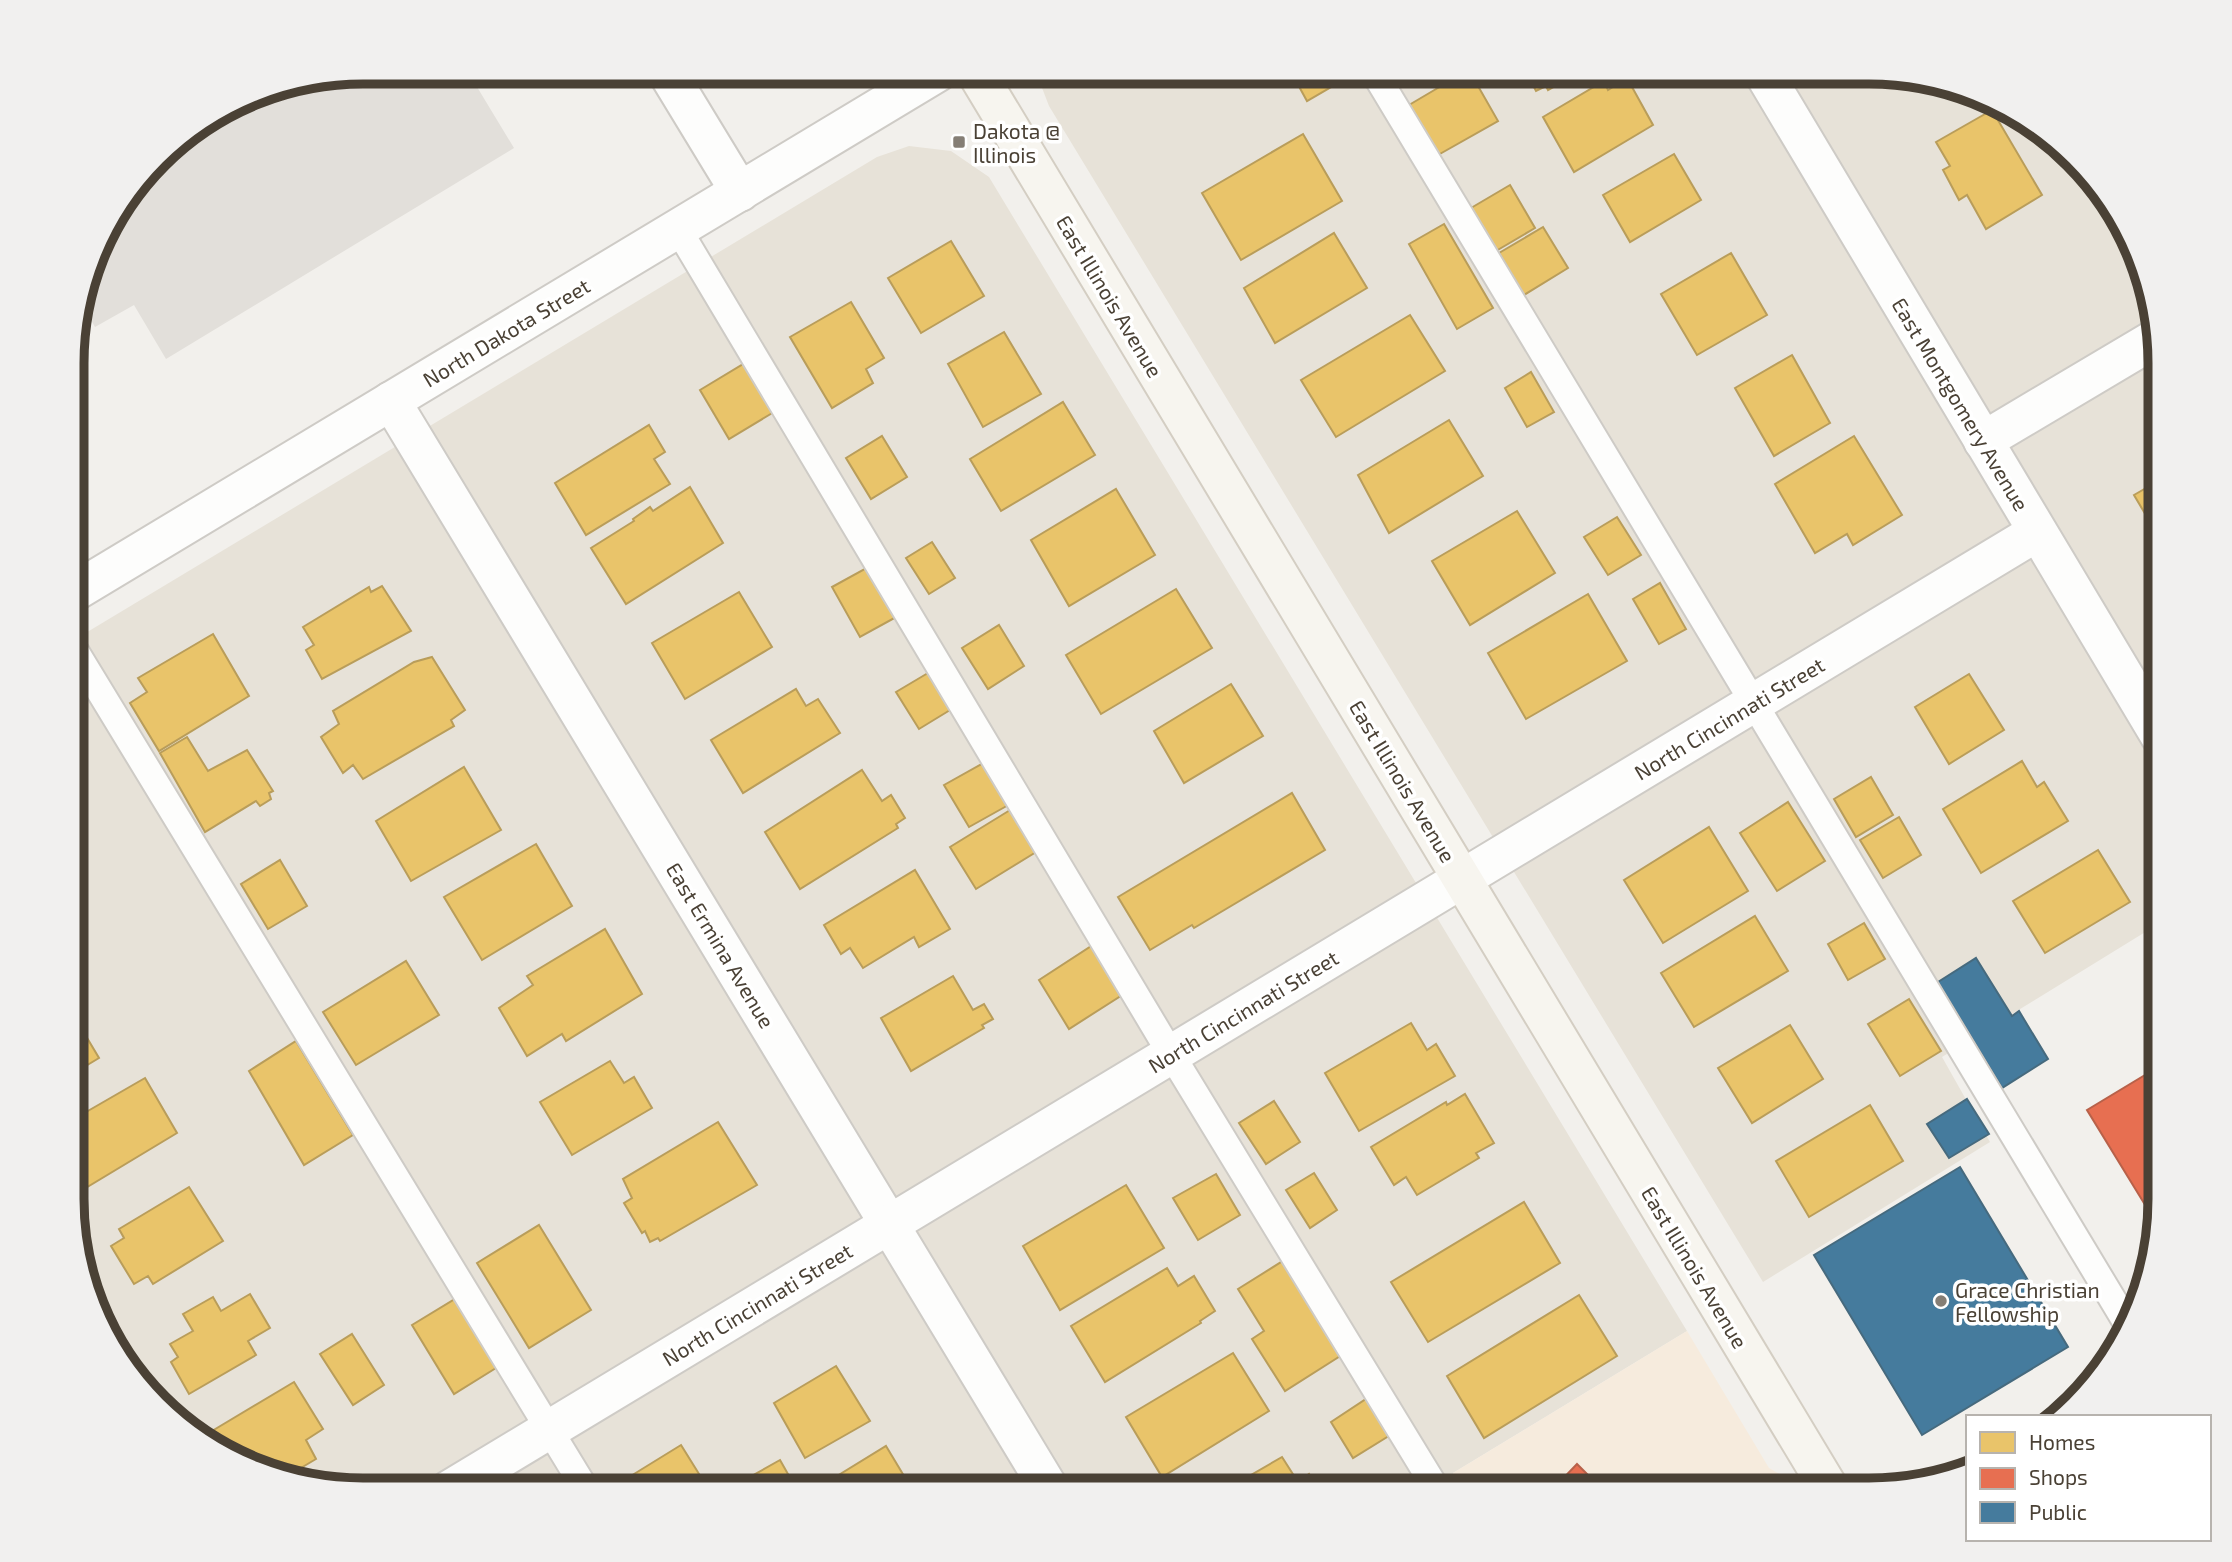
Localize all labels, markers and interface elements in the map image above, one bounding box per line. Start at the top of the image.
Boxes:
place label: Dakota @ Illinois [973,118,1060,167]
marker: Dakota @ Illinois [951,134,967,150]
street label: East Illinois Avenue [1052,211,1168,381]
street label: North Dakota Street [418,272,594,392]
street label: East Montgomery Avenue [1887,293,2035,515]
street label: North Cincinnati Street [1630,651,1828,785]
street label: East Illinois Avenue [1345,696,1461,866]
street label: East Ermina Avenue [662,858,780,1032]
street label: North Cincinnati Street [1144,944,1342,1078]
street label: East Illinois Avenue [1637,1182,1753,1352]
street label: North Cincinnati Street [658,1237,856,1371]
place label: Grace Christian Fellowship [1955,1277,2100,1326]
marker: Grace Christian Fellowship [1933,1293,1949,1309]
legend [1966,1415,2211,1541]
text: Homes [2029,1429,2095,1454]
text: Shops [2029,1464,2088,1489]
text: Public [2029,1499,2087,1524]

